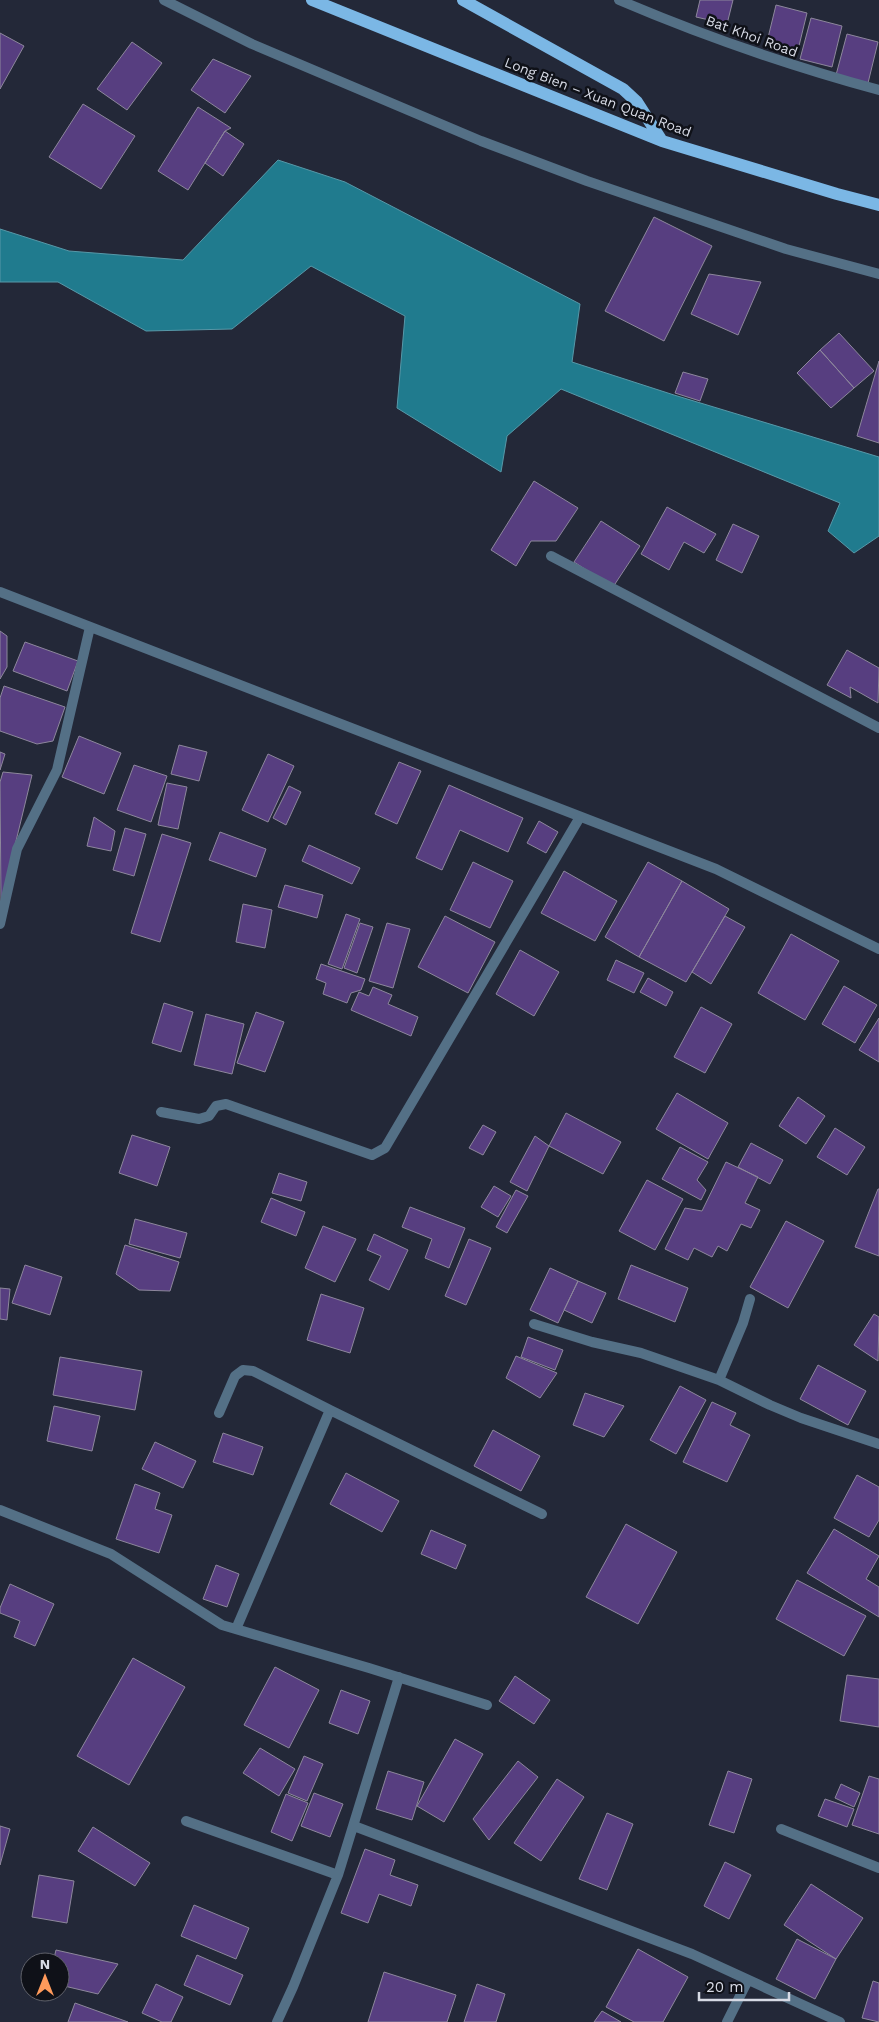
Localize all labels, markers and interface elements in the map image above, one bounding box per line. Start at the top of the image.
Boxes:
street label: Bat Khoi Road [704,12,800,60]
street label: Long Bien – Xuan Quan Road [502,54,694,140]
north arrow [20,1952,70,2002]
text: N [40,1956,50,1972]
scale bar [699,1970,789,2002]
text: 20 m [706,1978,744,1996]

